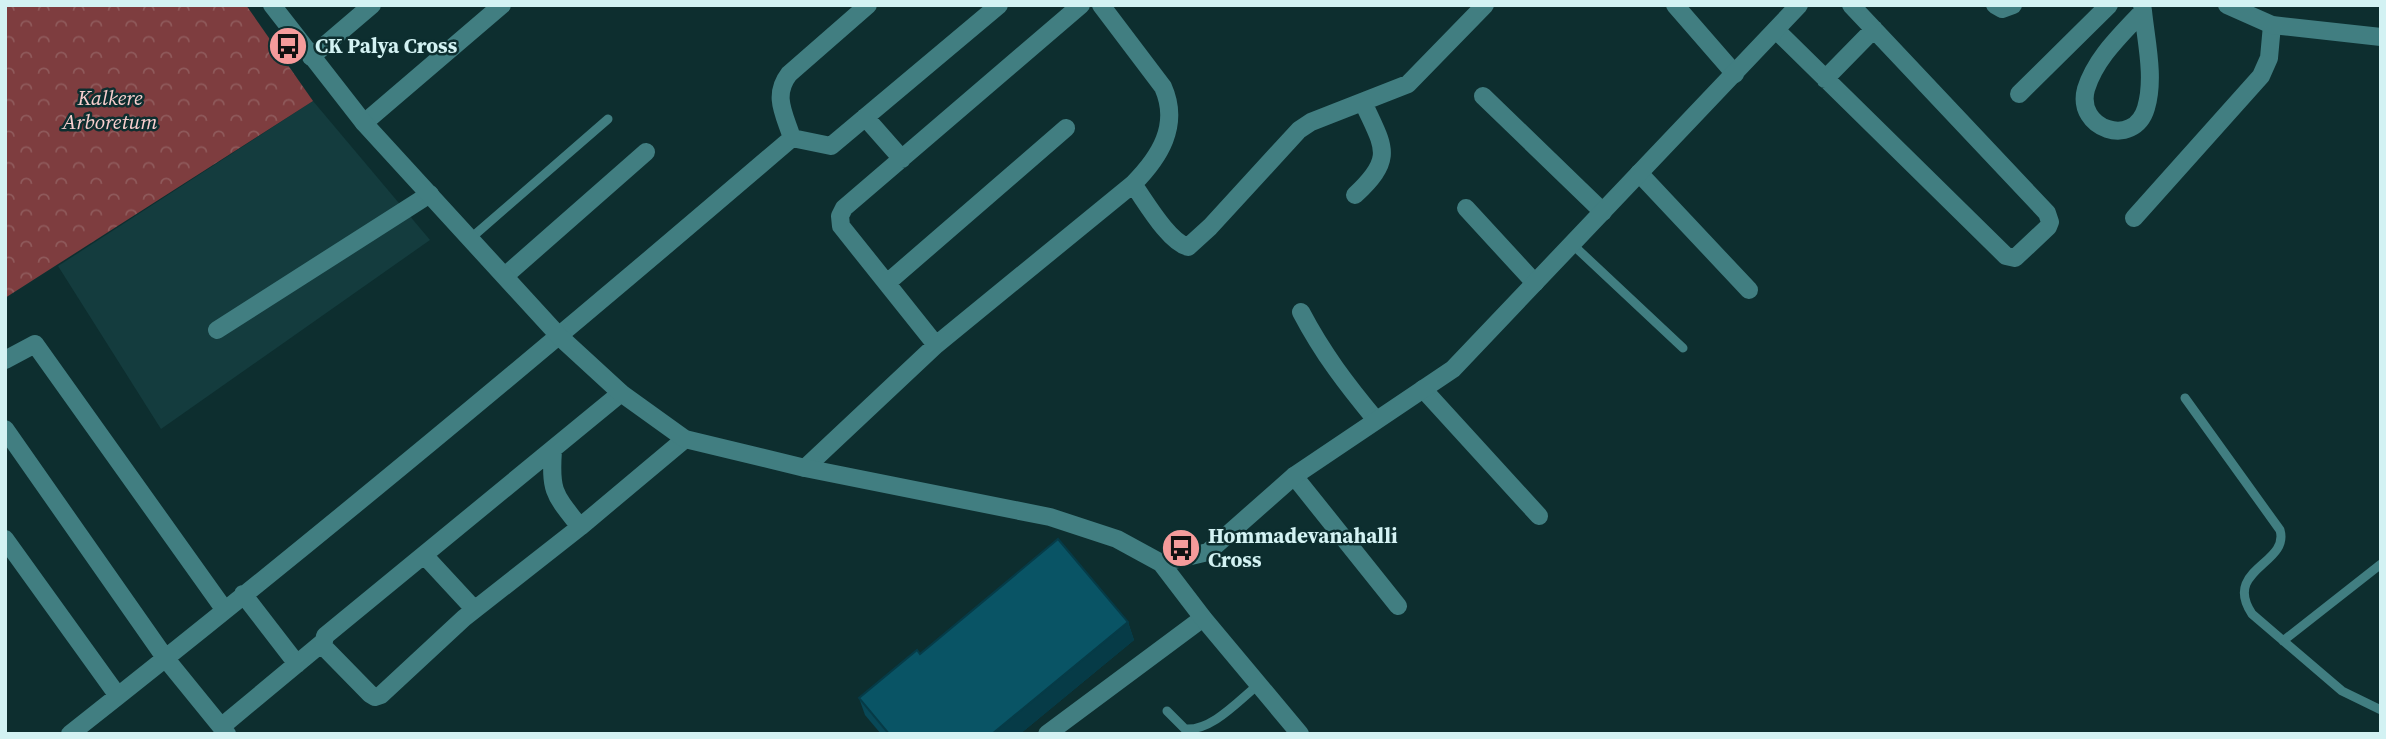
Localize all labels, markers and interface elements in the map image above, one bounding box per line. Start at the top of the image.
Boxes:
bus stop icon: CK Palya Cross [267,25,309,67]
place label: CK Palya Cross [315,31,458,60]
park label: Kalkere Arboretum [61,83,158,136]
place label: Hommadevanahalli Cross [1208,521,1398,574]
bus stop icon: Hommadevanahalli Cross [1160,527,1202,569]

